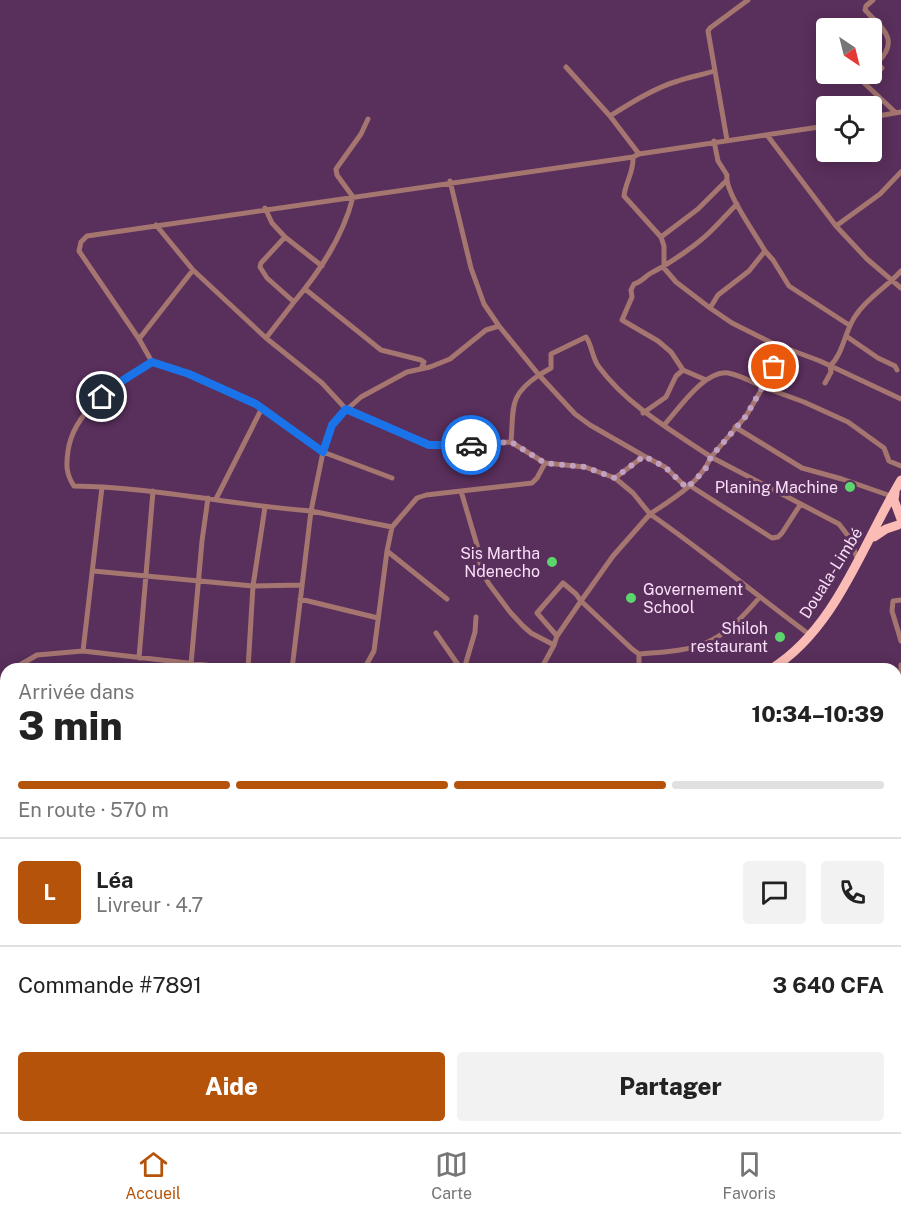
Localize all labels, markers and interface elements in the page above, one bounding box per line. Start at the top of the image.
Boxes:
north arrow [816,18,882,84]
map controls [816,18,882,162]
button: locate [816,96,882,162]
pin [748,341,799,392]
icon: bag [757,350,790,383]
pin [76,371,127,422]
icon: home [85,380,118,413]
courier [441,415,501,475]
icon: car [455,429,488,462]
place label: Planing Machine [715,478,838,497]
marker: Planing Machine [843,480,857,494]
street label: Douala-Limbé [795,524,867,622]
place label: Sis Martha Ndenecho [460,544,540,581]
marker: Sis Martha Ndenecho [545,555,559,569]
place label: Governement School [643,580,743,617]
marker: Governement School [624,591,638,605]
place label: Shiloh restaurant [691,619,768,656]
marker: Shiloh restaurant [773,630,787,644]
text: Arrivée dans [18,680,134,704]
text: 10:34–10:39 [752,701,884,727]
text: 3 min [18,703,123,749]
text: En route · 570 m [18,798,169,822]
button: chat [743,861,806,924]
button: phone [821,861,884,924]
text: Léa [96,867,134,893]
text: L [43,879,56,905]
text: Livreur · 4.7 [96,893,203,917]
text: Commande #7891 [18,972,202,998]
text: 3 640 CFA [773,972,884,998]
button: Aide [18,1052,445,1121]
button: Partager [457,1052,884,1121]
tab: Accueil [125,1148,181,1203]
tab: Carte [431,1148,472,1203]
tab: Favoris [723,1148,776,1203]

